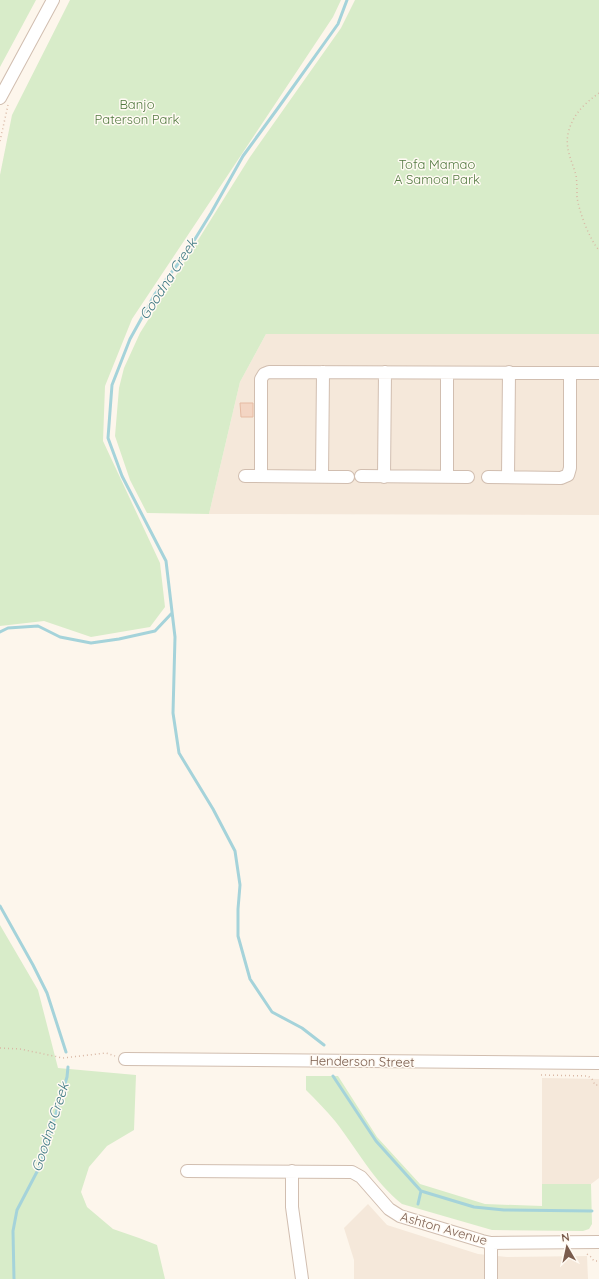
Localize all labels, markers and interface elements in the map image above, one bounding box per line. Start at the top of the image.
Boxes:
park label: Banjo Paterson Park [95,96,179,127]
park label: Tofa Mamao A Samoa Park [394,156,480,187]
water label: Goodna Creek [135,234,202,323]
street label: Henderson Street [309,1052,415,1070]
water label: Goodna Creek [27,1079,73,1174]
street label: Ashton Avenue [399,1208,489,1248]
north arrow [547,1227,587,1267]
text: N [560,1230,571,1245]

